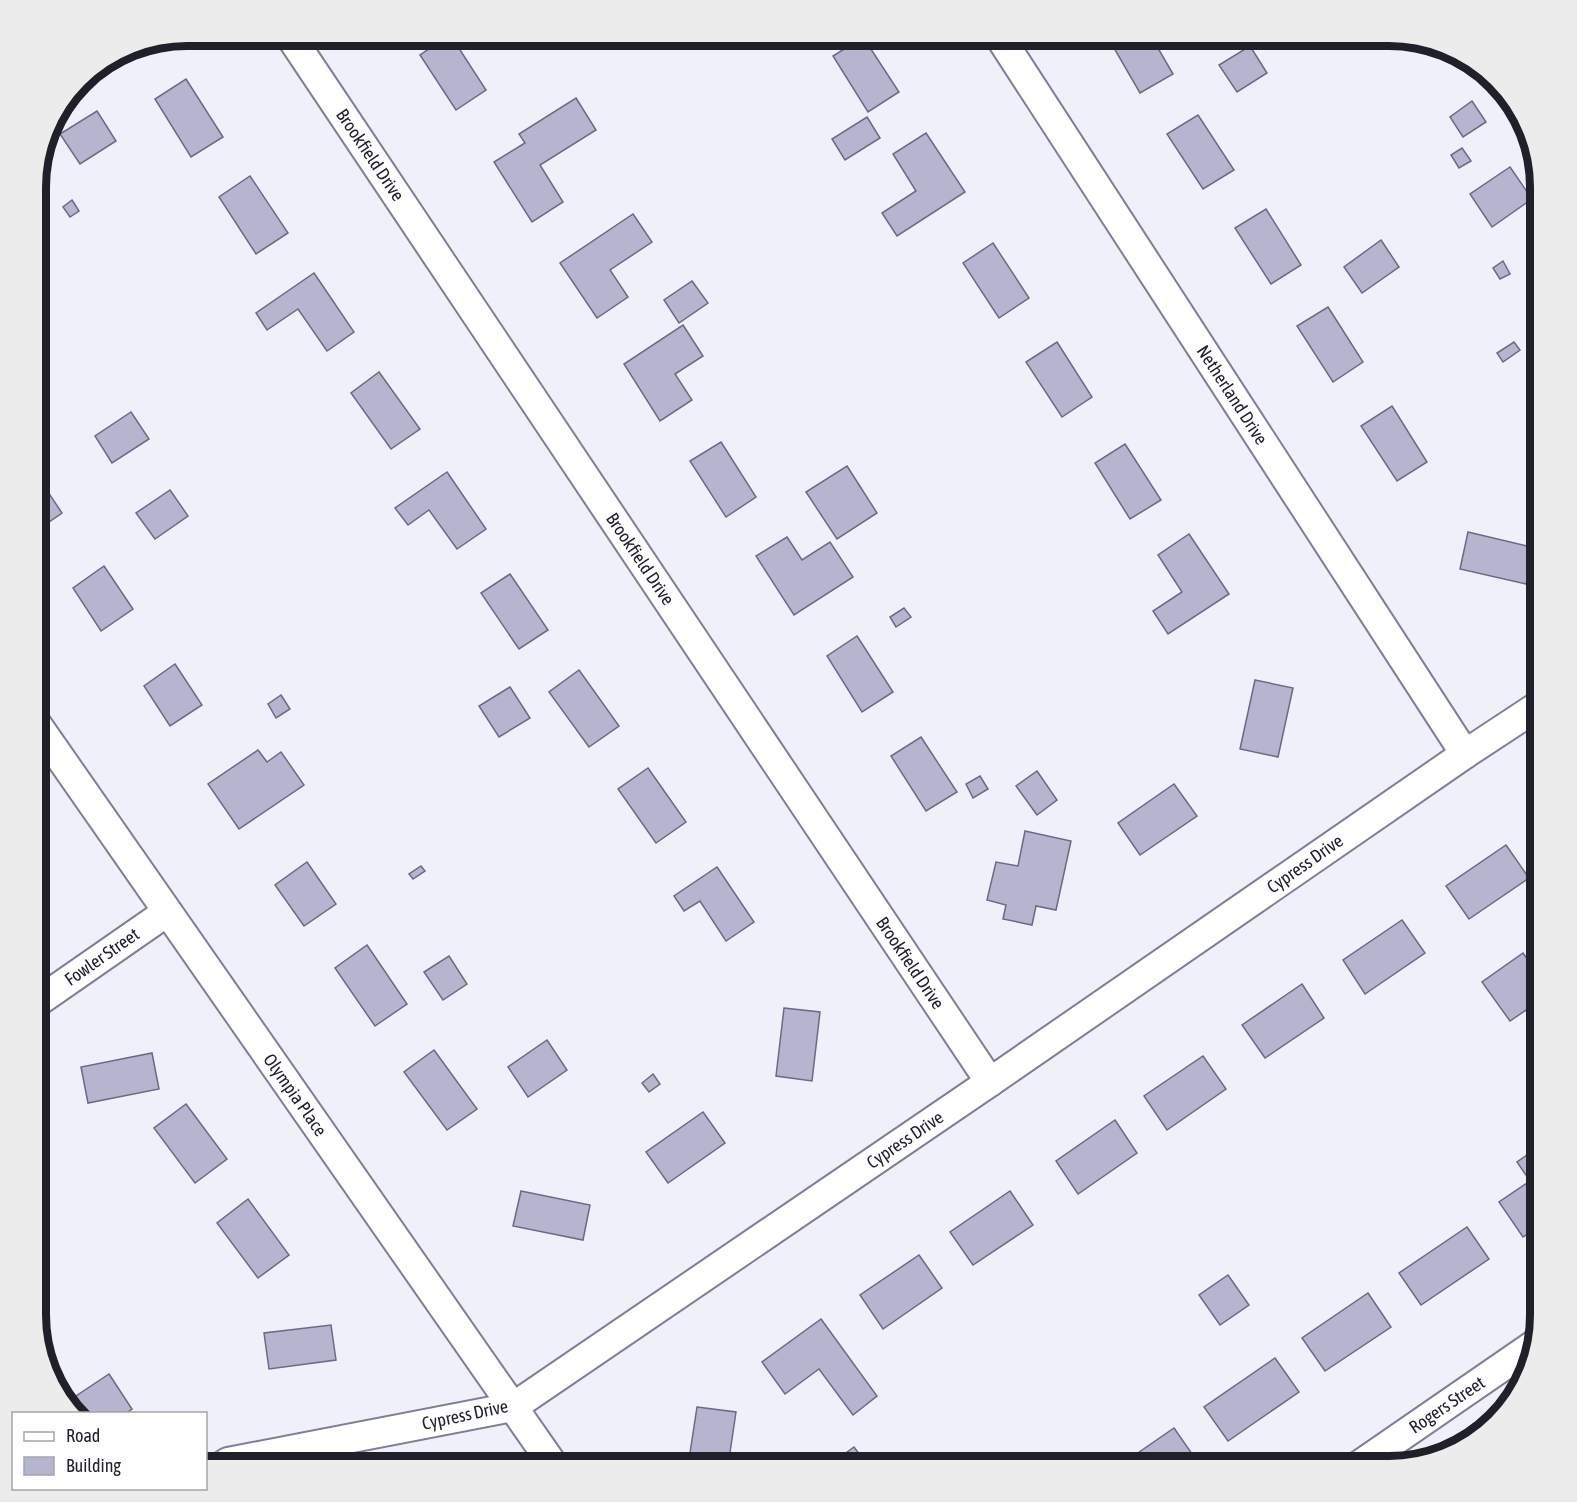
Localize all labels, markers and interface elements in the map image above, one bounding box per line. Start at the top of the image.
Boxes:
street label: Brookfield Drive [332,105,409,205]
street label: Netherland Drive [1193,341,1272,448]
street label: Brookfield Drive [602,509,679,609]
street label: Cypress Drive [1263,830,1347,897]
street label: Brookfield Drive [872,913,949,1013]
street label: Fowler Street [60,923,143,990]
street label: Olympia Place [259,1049,331,1140]
street label: Cypress Drive [863,1106,947,1173]
street label: Rogers Street [1405,1372,1489,1438]
street label: Cypress Drive [420,1395,510,1434]
legend [12,1412,207,1490]
text: Road [66,1425,100,1446]
text: Building [66,1455,121,1476]

